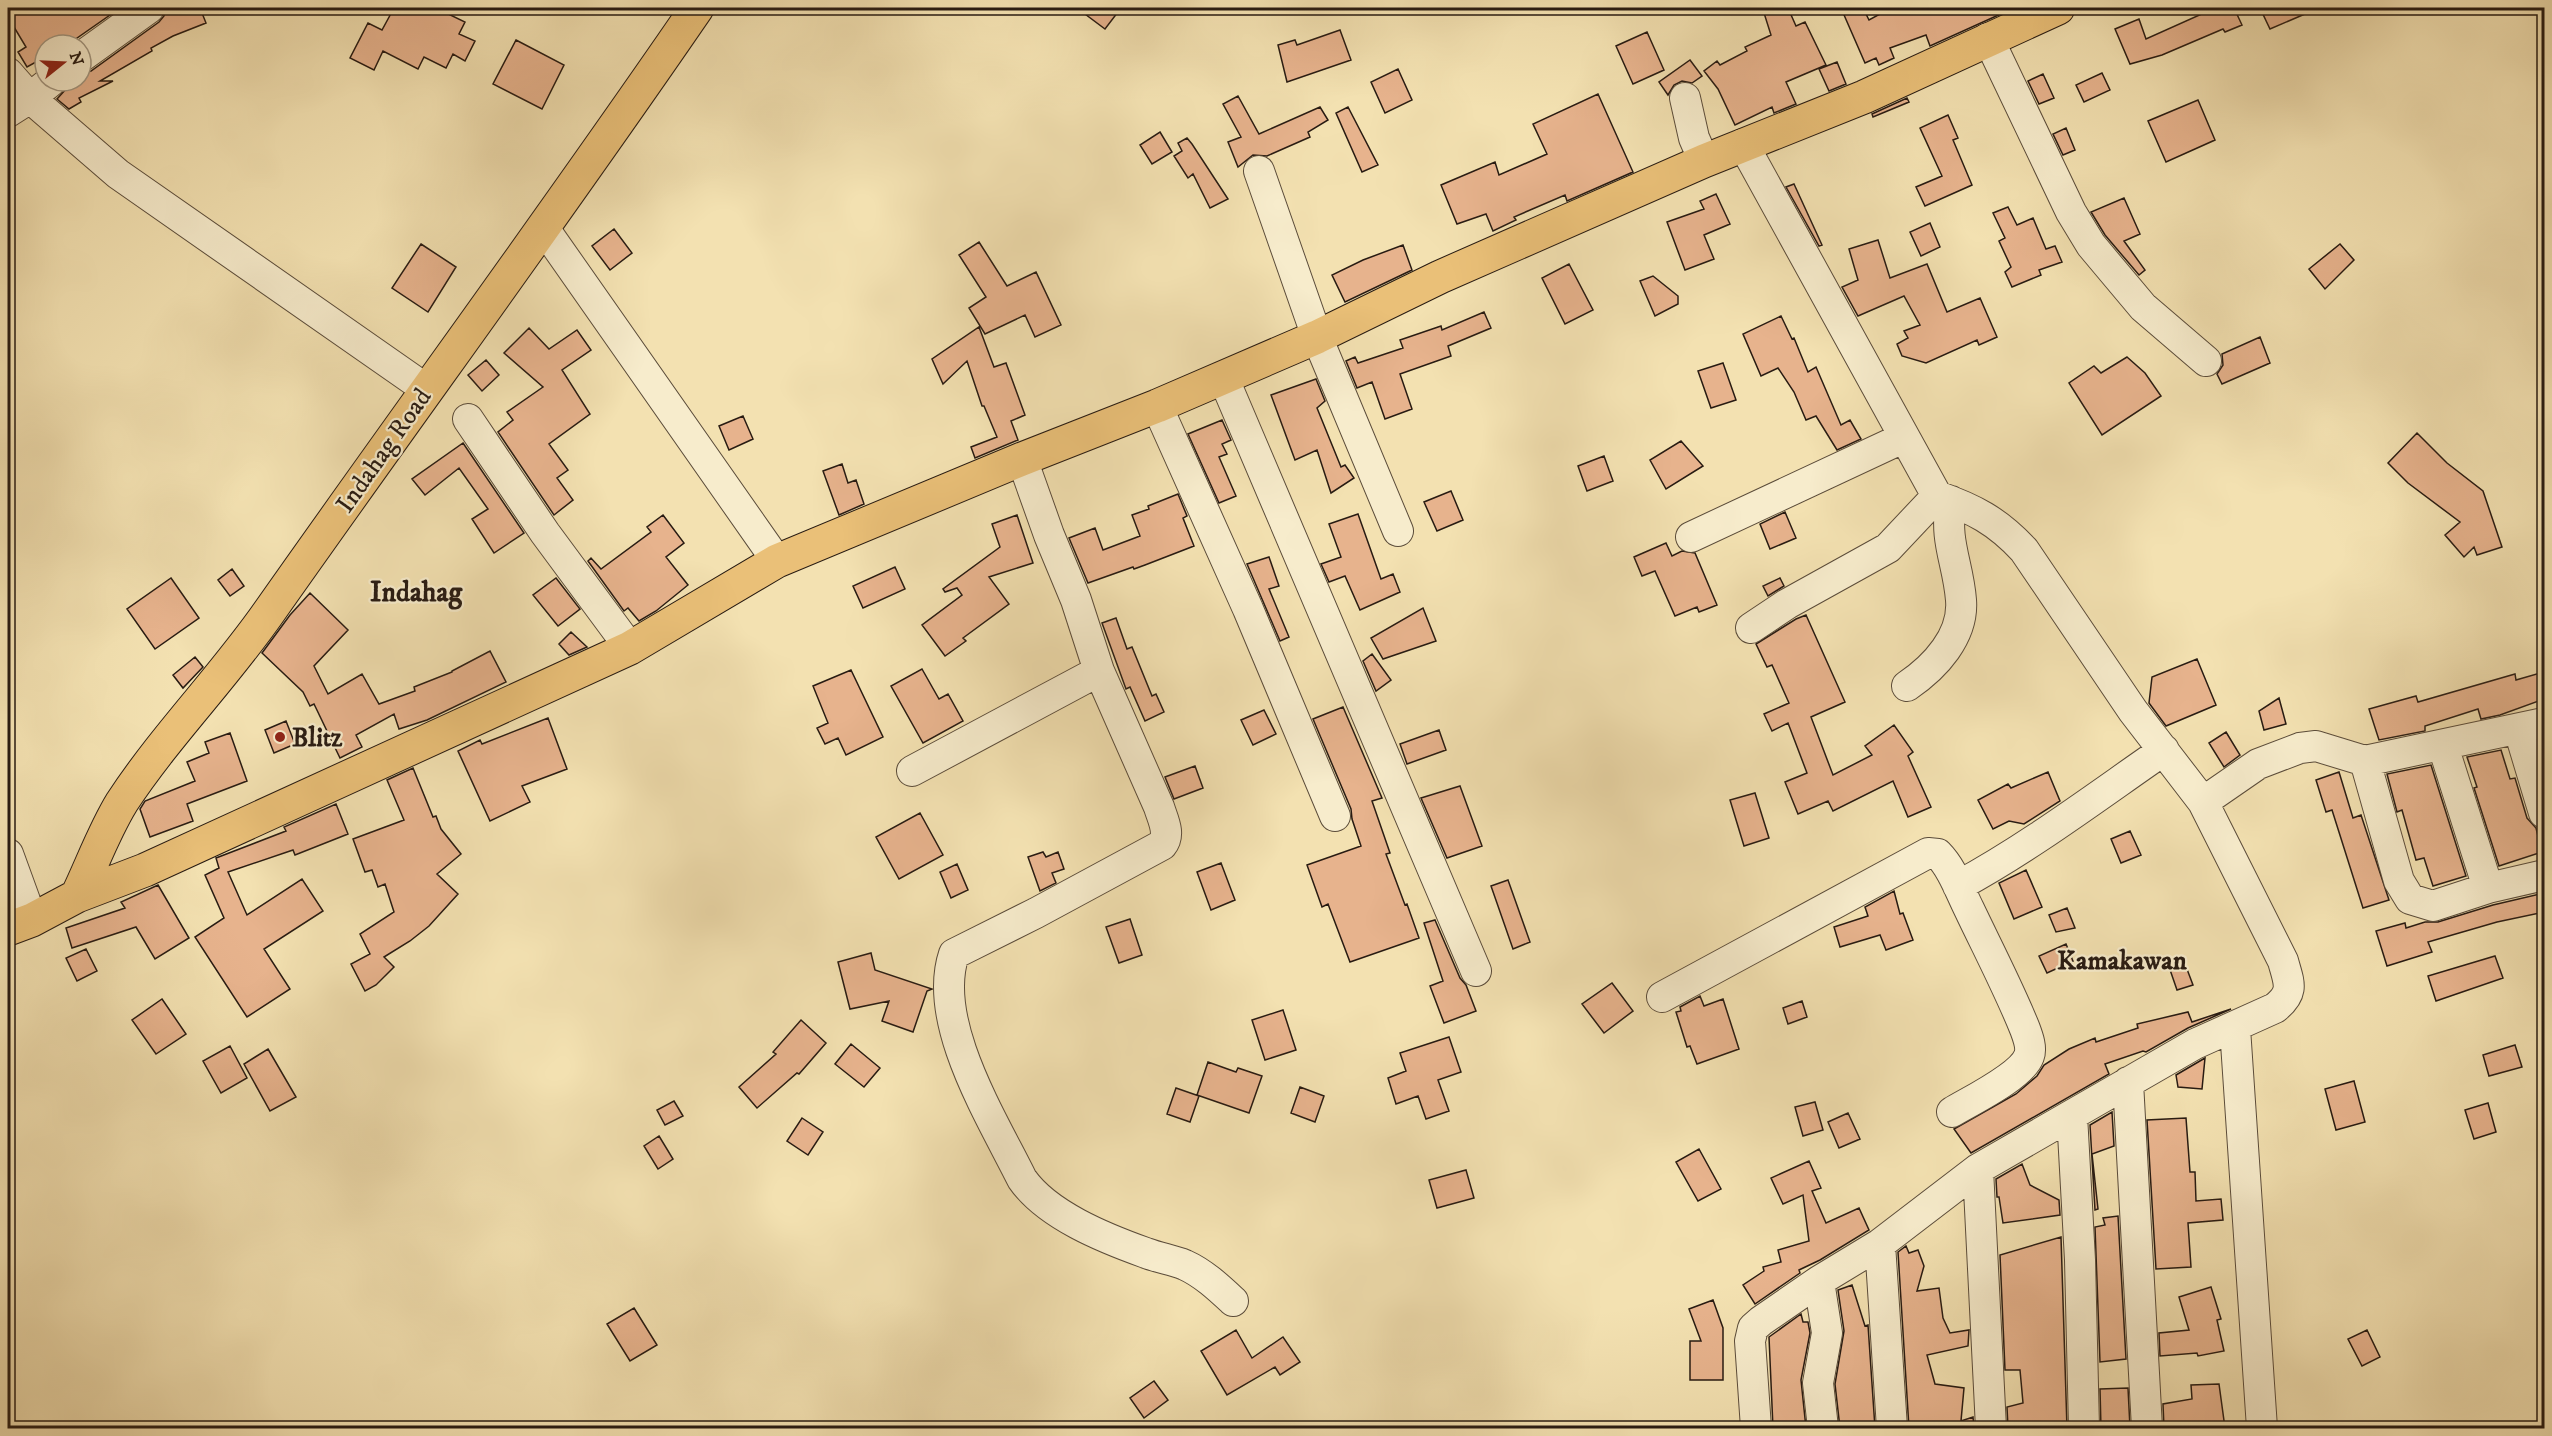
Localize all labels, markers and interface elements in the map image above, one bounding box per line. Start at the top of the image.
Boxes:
north arrow [33,33,93,93]
text: N [65,49,88,68]
street label: Indahag Road [329,382,439,520]
district label: Indahag [370,575,463,610]
place label: Blitz [292,722,343,755]
marker: Blitz [273,730,287,744]
district label: Kamakawan [2057,944,2188,978]

